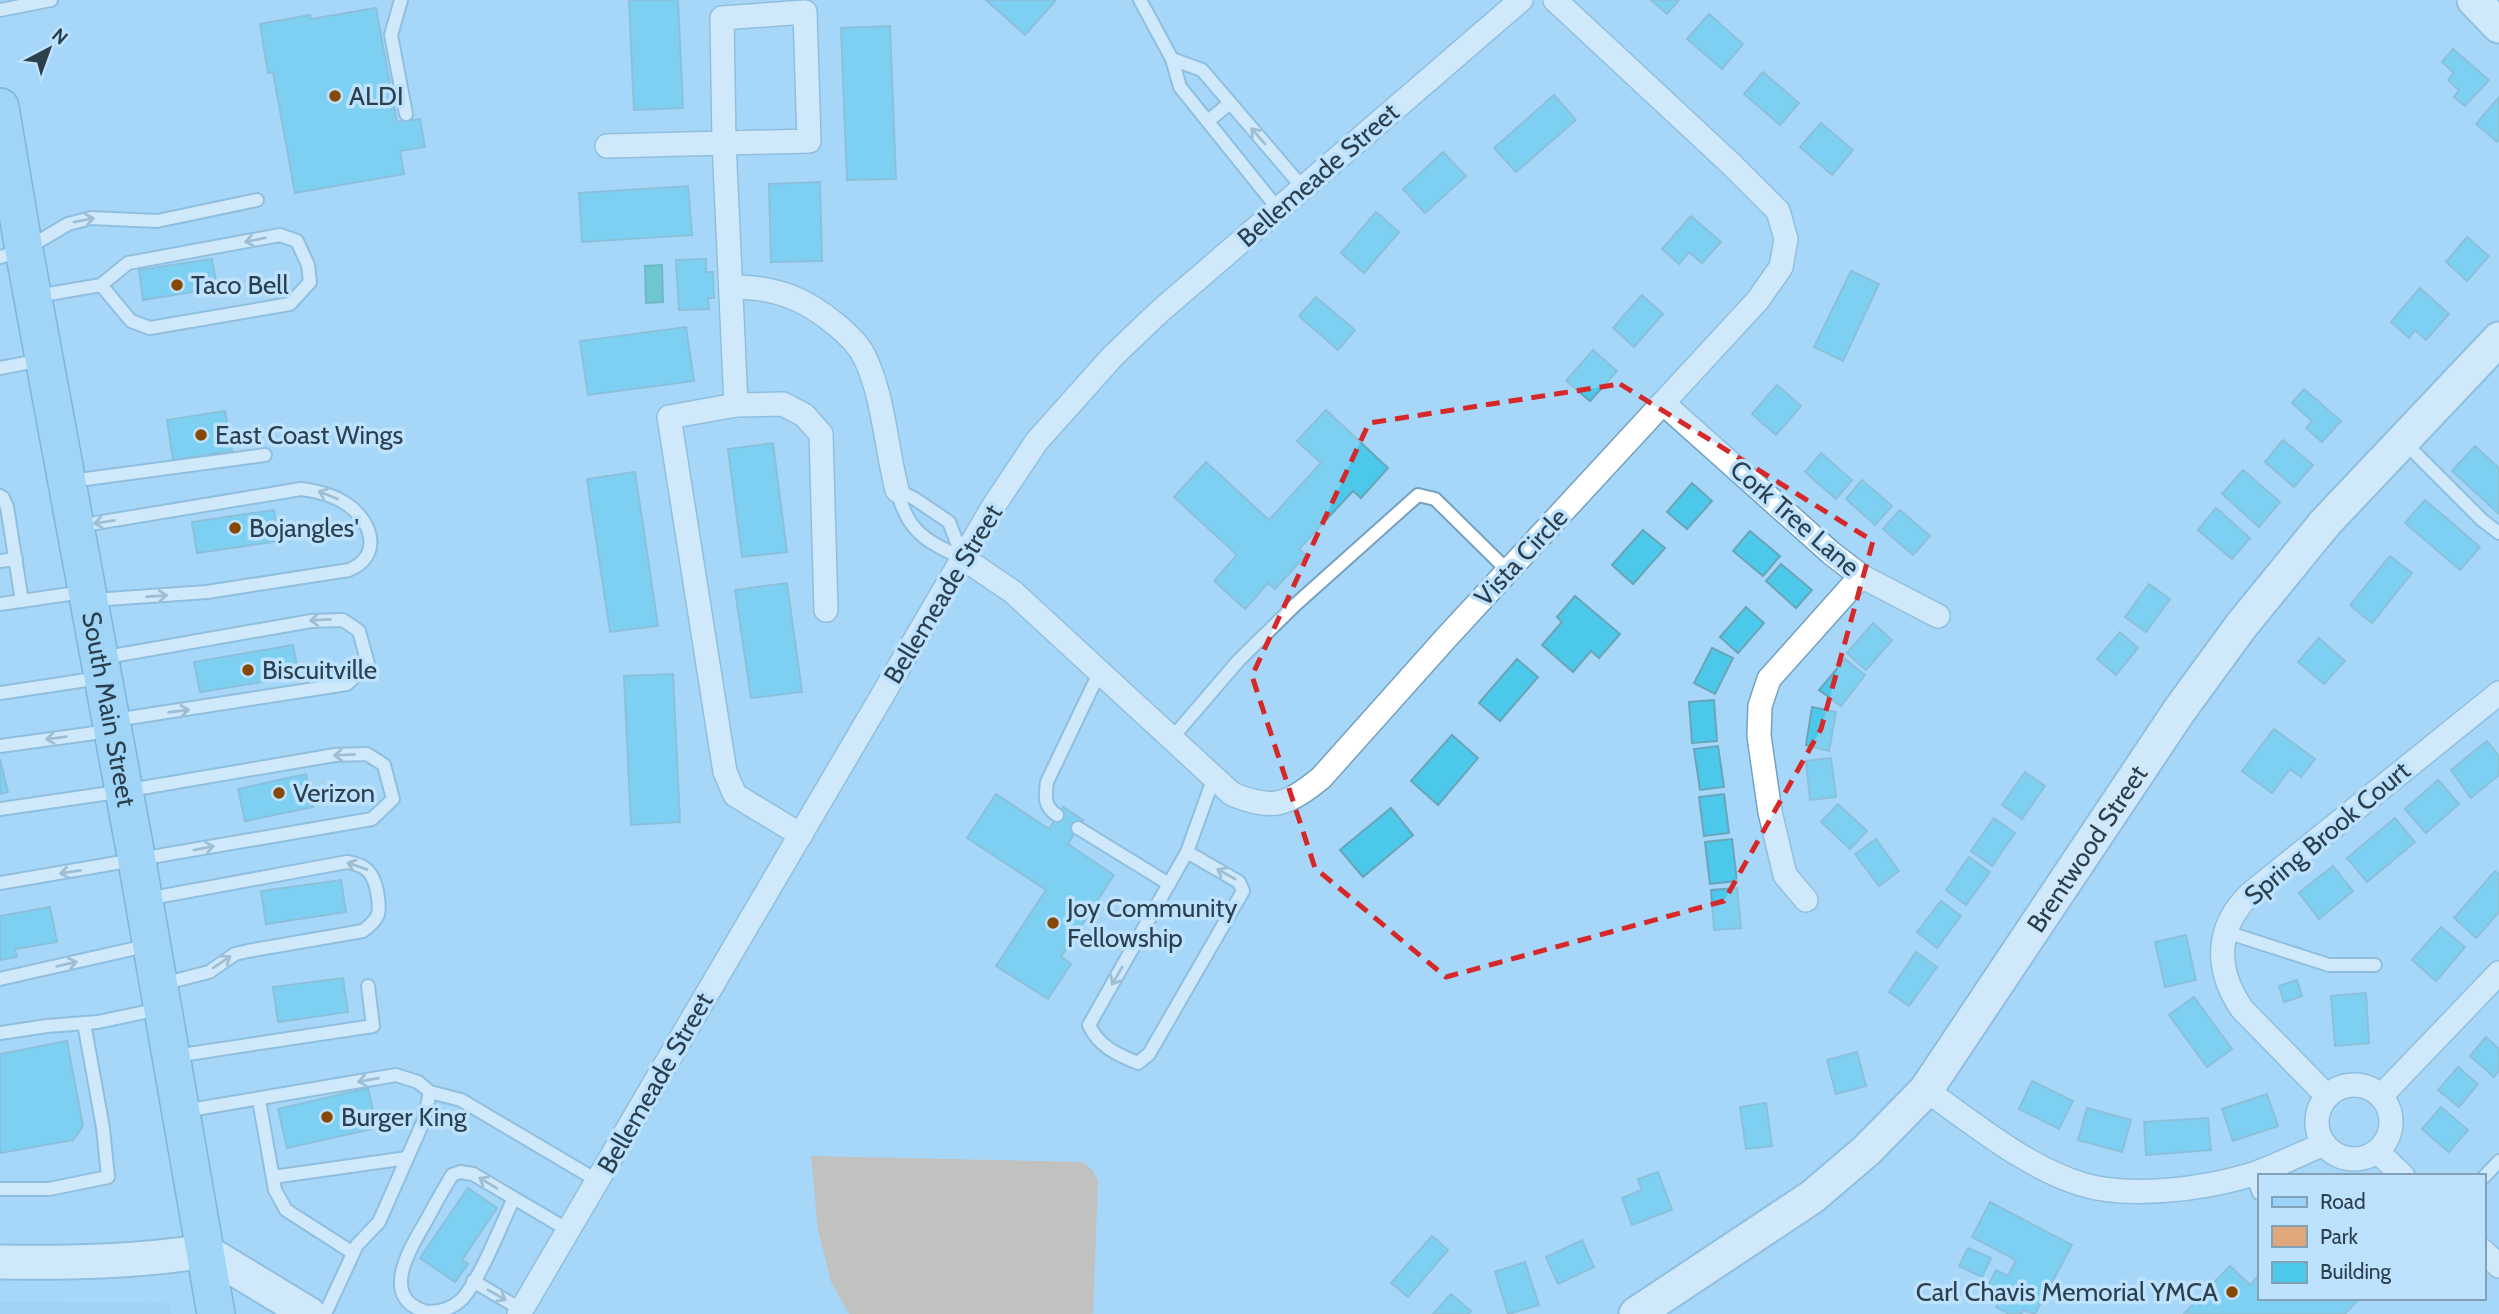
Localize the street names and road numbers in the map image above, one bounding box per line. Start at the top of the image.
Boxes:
street label: Bellemeade Street [1231,96,1405,254]
street label: Cork Tree Lane [1724,453,1866,583]
street label: Bellemeade Street [877,498,1009,689]
street label: Vista Circle [1468,502,1574,612]
street label: South Main Street [75,609,143,810]
street label: Spring Brook Court [2238,754,2417,912]
street label: Brentwood Street [2020,759,2154,938]
street label: Bellemeade Street [590,987,720,1179]

